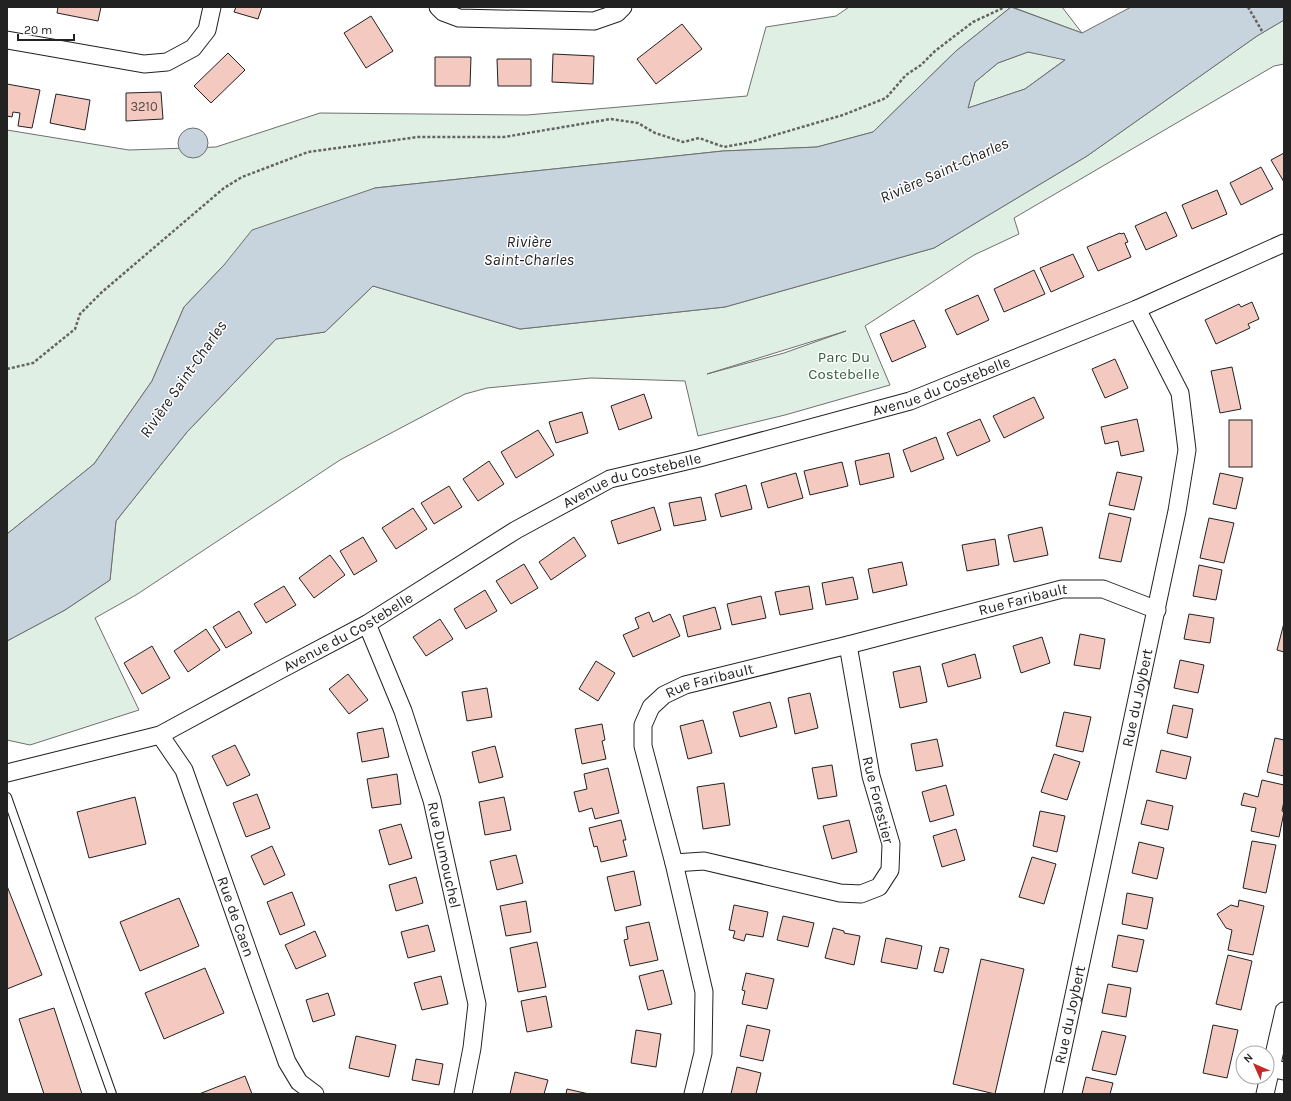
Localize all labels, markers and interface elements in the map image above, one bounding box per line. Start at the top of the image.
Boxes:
scale bar [18,16,74,42]
text: 20 m [24,23,52,37]
house number: 3210 [130,99,158,114]
water label: Rivière Saint-Charles [877,133,1012,207]
water label: Rivière Saint-Charles [484,232,575,269]
water label: Rivière Saint-Charles [135,316,231,441]
park label: Parc Du Costebelle [808,348,880,383]
street label: Avenue du Costebelle [870,352,1013,420]
street label: Avenue du Costebelle [559,449,703,512]
street label: Rue Faribault [976,580,1068,619]
street label: Avenue du Costebelle [280,588,416,676]
street label: Rue du Joybert [1118,647,1157,749]
street label: Rue Faribault [662,659,756,702]
street label: Rue Forestier [858,754,898,846]
street label: Rue Dumouchel [424,800,465,910]
street label: Rue de Caen [213,874,258,959]
street label: Rue du Joybert [1051,964,1089,1066]
north arrow [1235,1045,1275,1085]
text: N [1241,1051,1256,1066]

